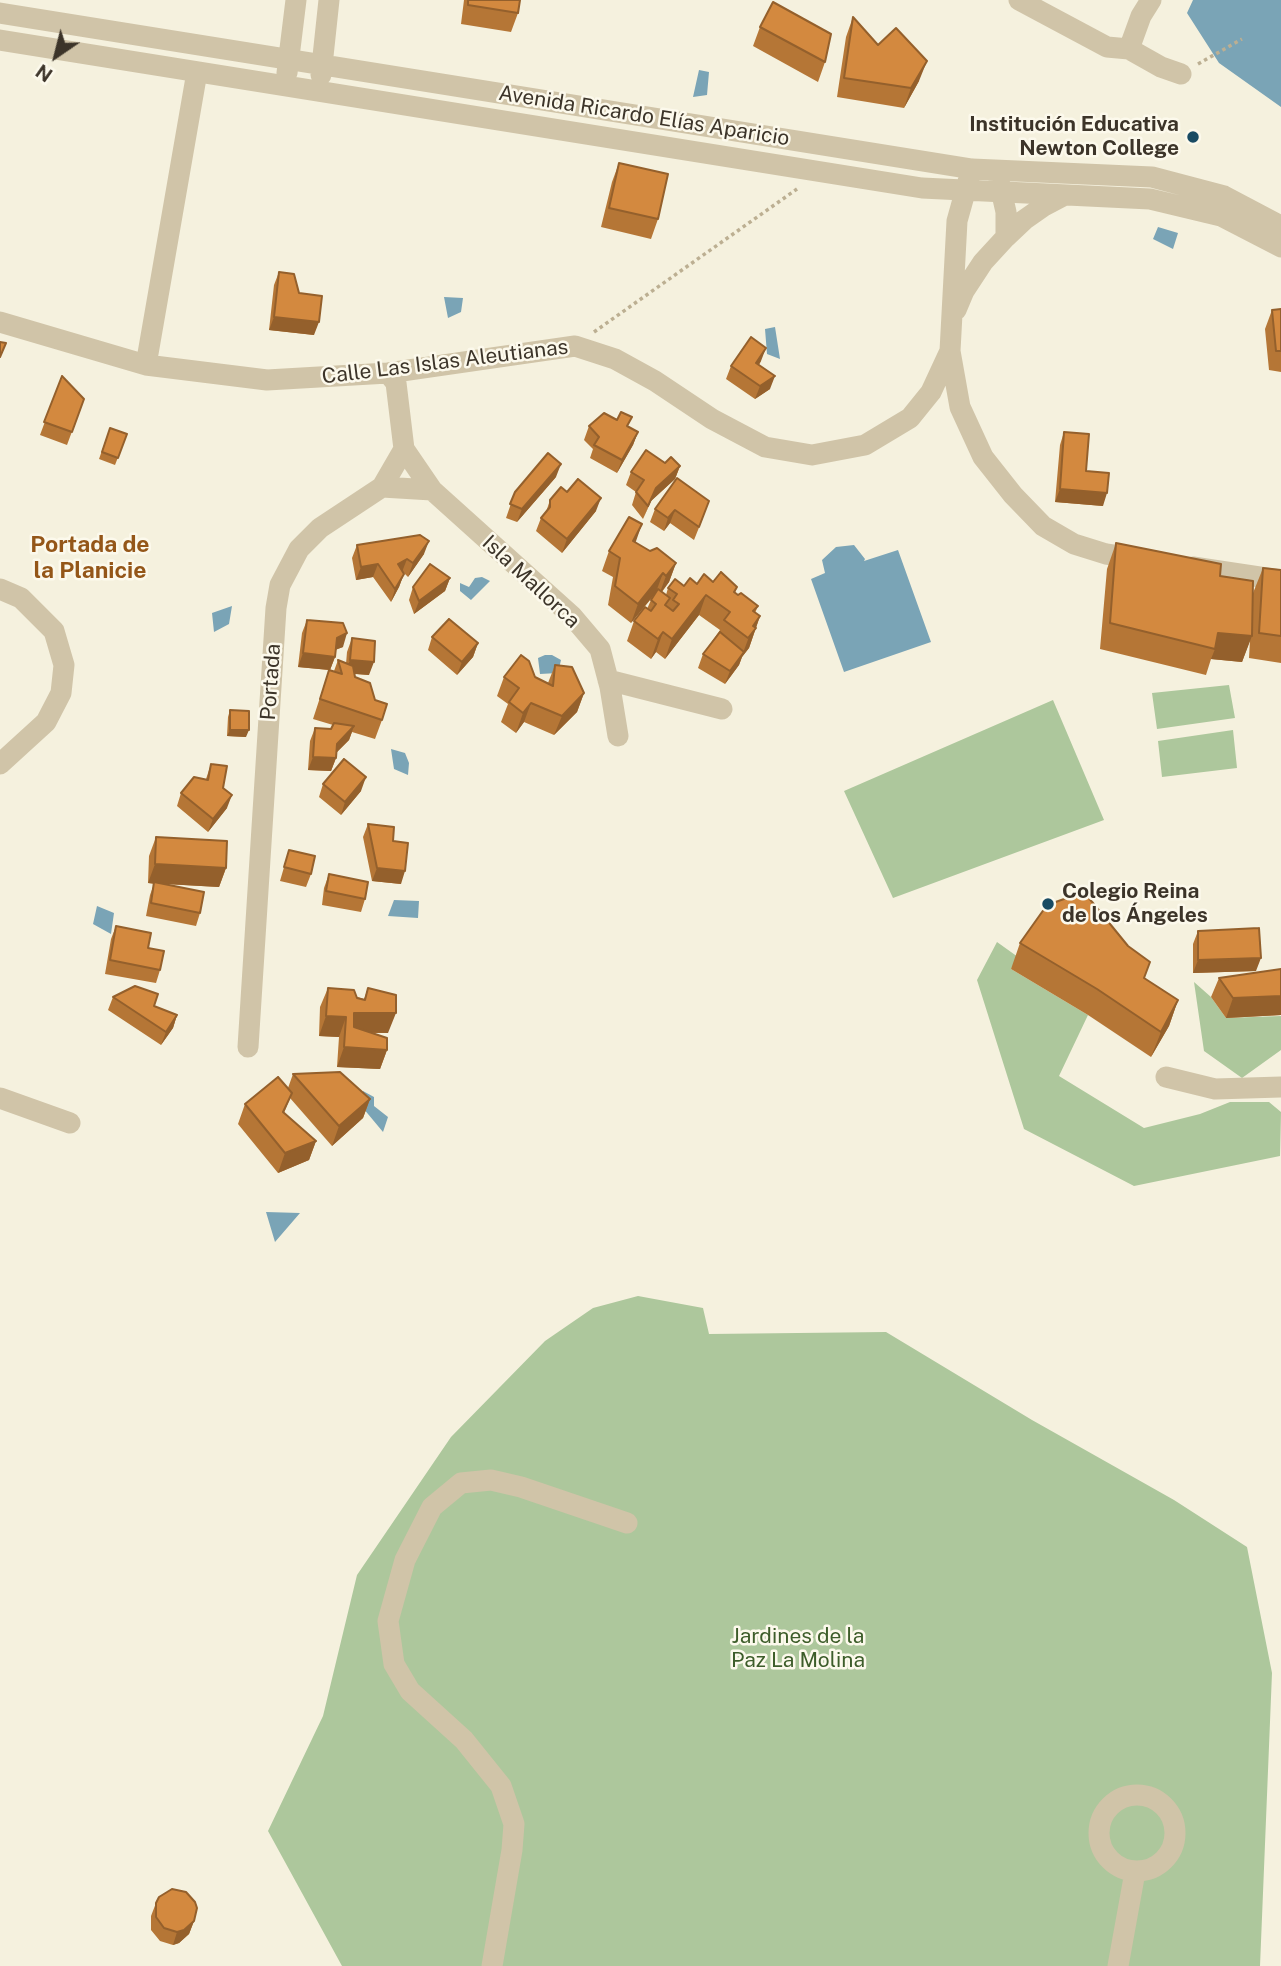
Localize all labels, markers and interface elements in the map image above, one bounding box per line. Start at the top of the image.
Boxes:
north arrow [21,21,91,91]
text: N [32,60,56,86]
street label: Avenida Ricardo Elías Aparicio [497,81,791,151]
place label: Institución Educativa Newton College [969,112,1179,162]
marker: Institución Educativa Newton College [1185,129,1201,145]
street label: Calle Las Islas Aleutianas [320,334,570,390]
street label: Isla Mallorca [477,530,585,634]
district label: Portada de la Planicie [30,531,150,585]
street label: Portada [256,643,286,721]
place label: Colegio Reina de los Ángeles [1062,879,1208,929]
marker: Colegio Reina de los Ángeles [1040,896,1056,912]
park label: Jardines de la Paz La Molina [731,1624,865,1674]

